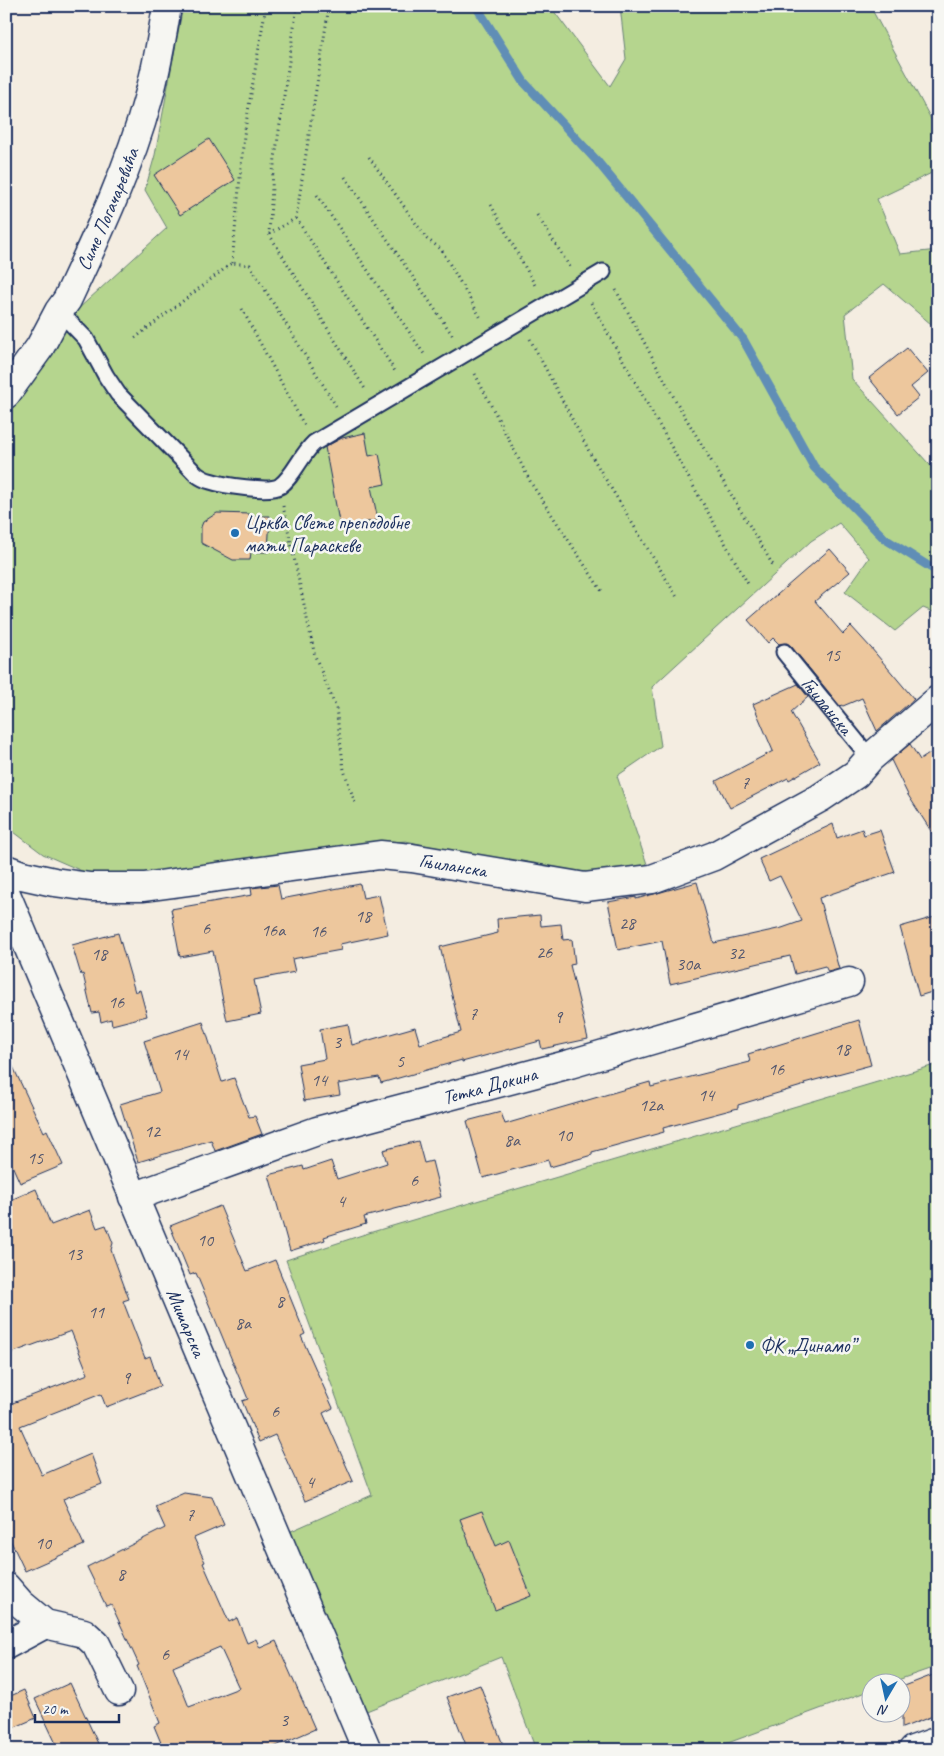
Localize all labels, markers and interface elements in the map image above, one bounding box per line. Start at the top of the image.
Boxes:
street label: Симе Погачаревића [70,143,145,274]
place label: Црква Свете преподобне мати Параскеве [245,510,411,558]
marker: Црква Свете преподобне мати Параскеве [229,527,241,539]
house number: 15 [824,644,841,666]
street label: Гњиланска [796,671,860,741]
house number: 7 [741,772,750,794]
street label: Гњиланска [417,847,490,883]
house number: 18 [355,905,373,927]
house number: 28 [619,912,637,934]
house number: 6 [202,917,211,939]
house number: 16a [261,919,286,941]
house number: 16 [310,920,327,942]
house number: 26 [536,941,553,963]
house number: 32 [728,942,746,964]
house number: 18 [91,943,109,965]
house number: 30a [676,953,701,975]
house number: 16 [108,991,125,1013]
house number: 7 [469,1003,478,1025]
house number: 9 [554,1006,564,1028]
house number: 3 [333,1031,343,1053]
house number: 18 [834,1038,852,1060]
house number: 14 [172,1043,190,1065]
house number: 5 [396,1050,405,1072]
house number: 16 [768,1058,785,1080]
street label: Тетка Докина [440,1060,541,1110]
house number: 14 [311,1069,329,1091]
house number: 14 [698,1084,716,1106]
house number: 12a [639,1094,664,1116]
house number: 12 [144,1120,162,1142]
house number: 10 [556,1124,574,1146]
house number: 8a [504,1129,521,1151]
house number: 15 [27,1147,44,1169]
house number: 6 [410,1169,419,1191]
house number: 4 [337,1190,347,1212]
house number: 10 [197,1229,215,1251]
house number: 13 [66,1243,84,1265]
street label: Мишарска [161,1284,213,1362]
house number: 8 [276,1290,286,1312]
house number: 11 [88,1301,105,1323]
house number: 8a [235,1312,252,1334]
place label: ФК „Динамо” [760,1333,860,1358]
marker: ФК „Динамо” [744,1339,756,1351]
house number: 9 [122,1367,132,1389]
house number: 6 [271,1400,280,1422]
house number: 4 [306,1471,316,1493]
house number: 7 [186,1504,195,1526]
house number: 10 [35,1532,53,1554]
house number: 8 [117,1563,127,1585]
house number: 6 [161,1643,170,1665]
north arrow [862,1674,912,1724]
scale bar [35,1691,119,1723]
text: 20 m [42,1700,69,1719]
text: N [876,1701,890,1719]
house number: 3 [280,1709,290,1731]

